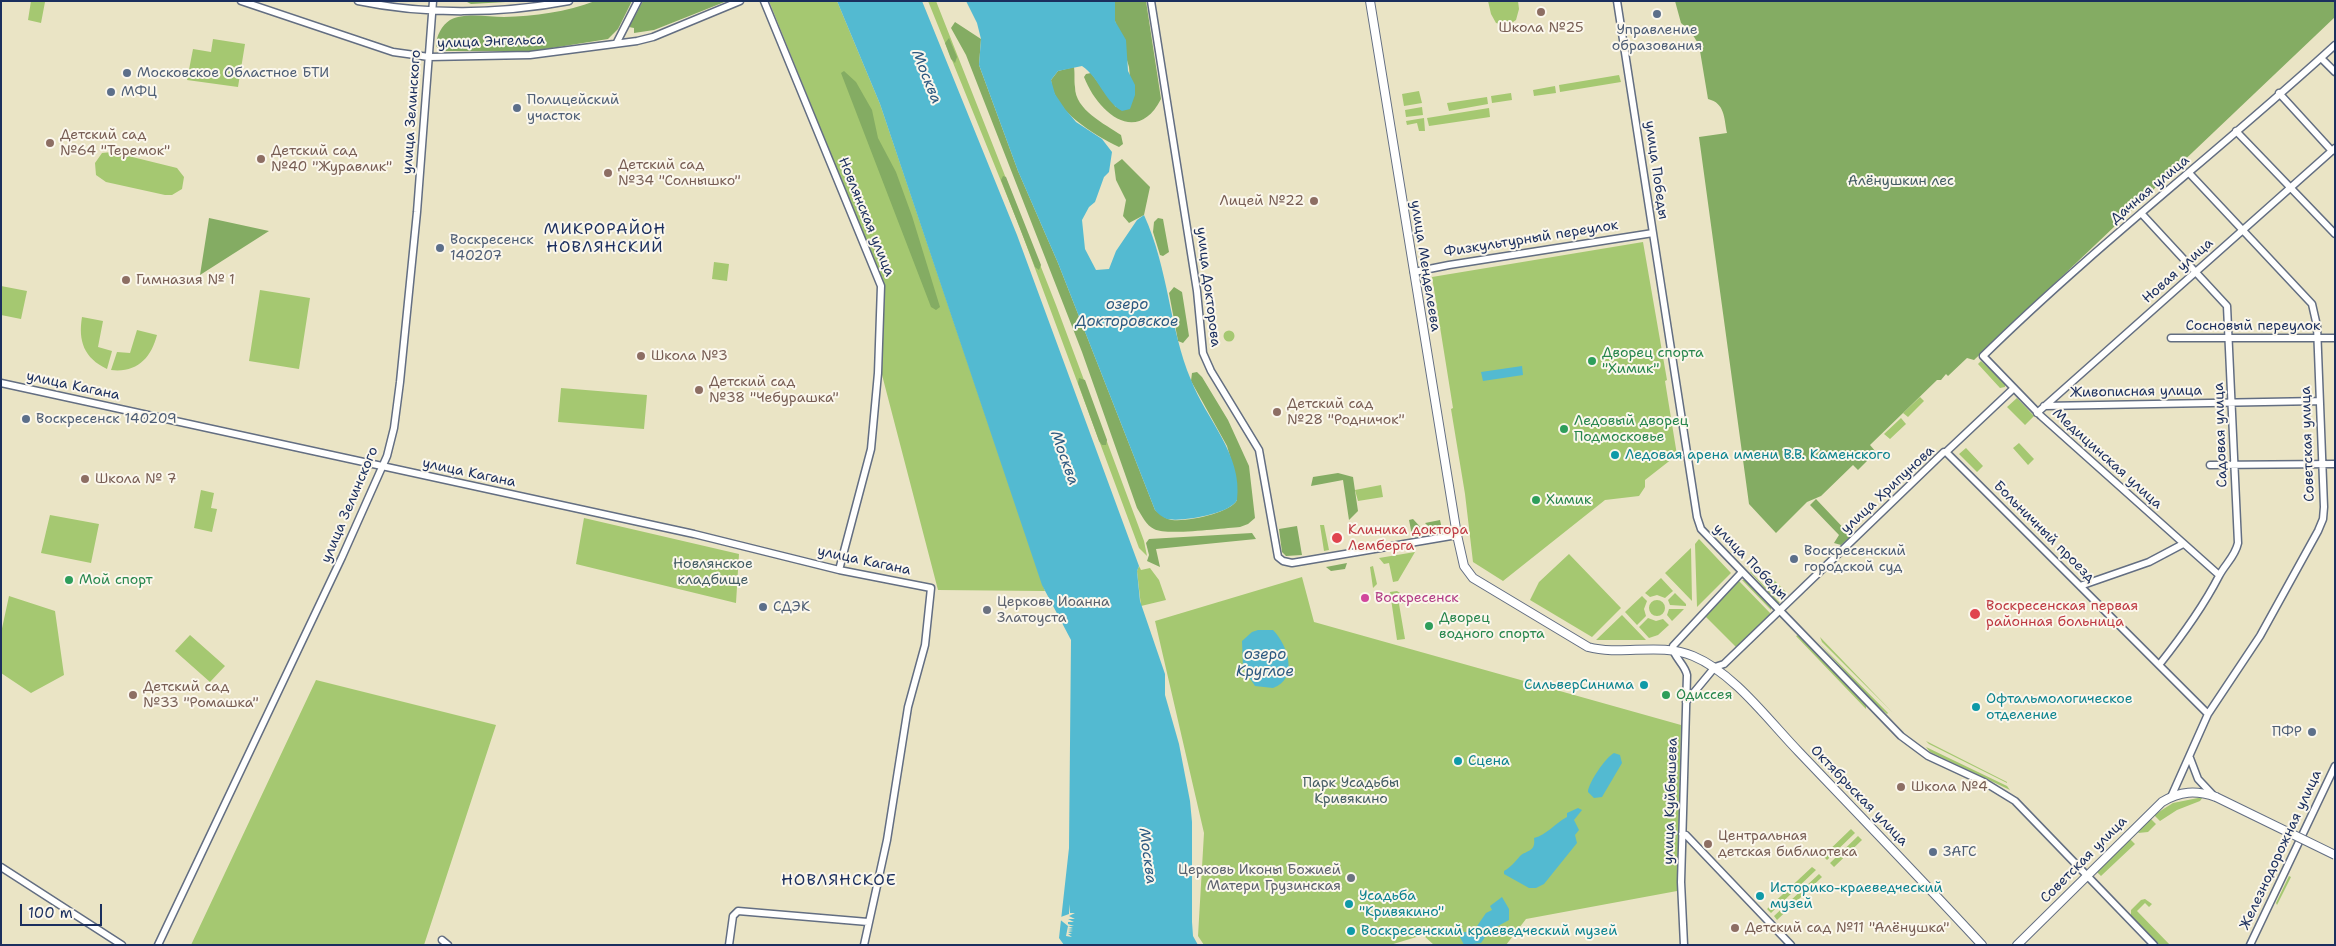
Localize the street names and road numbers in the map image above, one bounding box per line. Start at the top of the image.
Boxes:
street label: улица Энгельса [437,32,545,52]
street label: улица Зелинского [399,49,425,175]
street label: улица Победы [1641,120,1671,220]
street label: Дачная улица [2107,152,2193,228]
street label: Новлянская улица [834,155,898,279]
street label: улица Менделеева [1406,199,1444,333]
street label: Физкультурный переулок [1443,217,1619,261]
street label: улица Докторова [1192,226,1224,348]
street label: Новая улица [2139,235,2217,307]
street label: Сосновый переулок [2185,318,2321,334]
street label: улица Кагана [25,368,121,404]
street label: Живописная улица [2070,382,2202,402]
street label: Садовая улица [2211,382,2231,488]
street label: Советская улица [2298,386,2318,502]
street label: Медицинская улица [2048,405,2166,513]
street label: улица Хрипунова [1838,442,1938,538]
street label: улица Зелинского [318,444,382,566]
street label: улица Кагана [421,455,517,491]
street label: Больничный проезд [1990,478,2098,586]
street label: улица Победы [1709,520,1791,604]
street label: улица Кагана [816,543,912,579]
street label: улица Куйбышева [1660,737,1682,865]
street label: Октябрьская улица [1807,742,1911,850]
street label: Железнодорожная улица [2237,768,2325,932]
street label: Советская улица [2037,813,2131,907]

